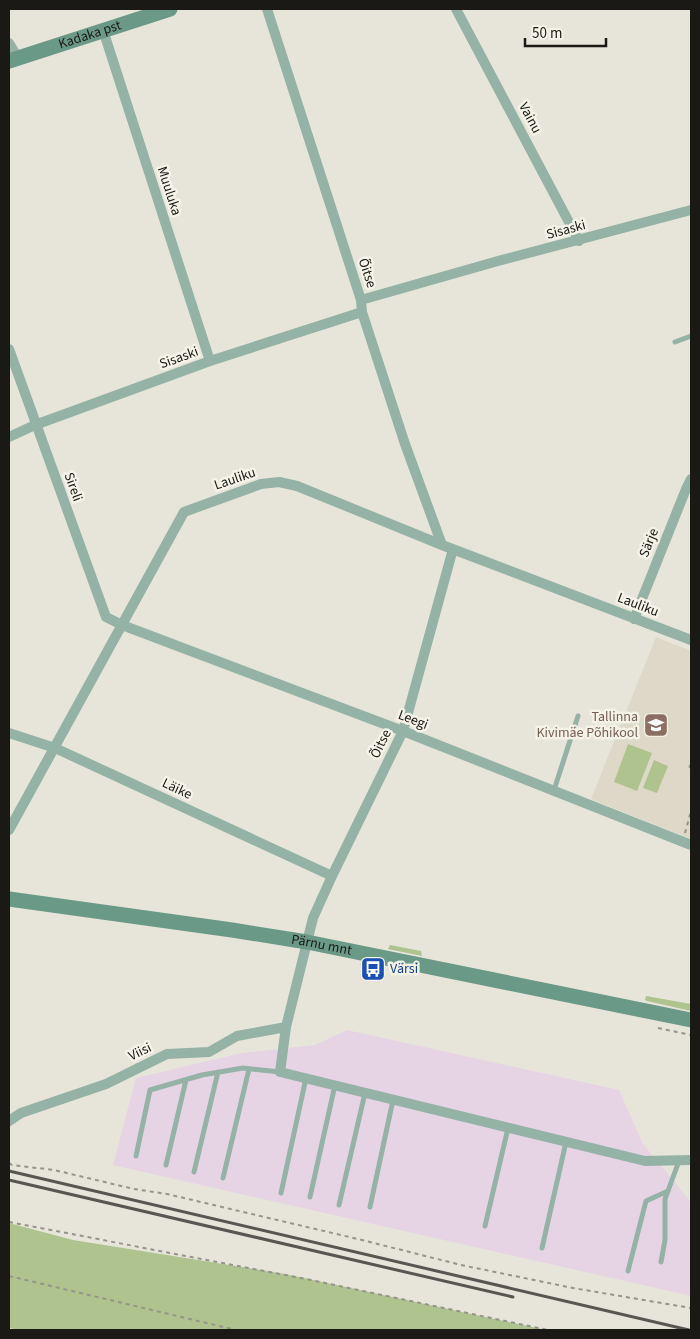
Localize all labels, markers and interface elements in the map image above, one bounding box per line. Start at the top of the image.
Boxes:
street label: Kadaka pst [56,15,124,54]
scale bar [525,15,606,47]
text: 50 m [532,23,562,44]
street label: Vainu [514,99,546,137]
street label: Muuluka [152,164,186,218]
street label: Sisaski [544,215,588,245]
street label: Õitse [353,256,381,290]
street label: Sisaski [157,342,201,374]
street label: Lauliku [211,463,259,495]
street label: Sireli [59,470,87,504]
street label: Särje [634,525,664,561]
street label: Lauliku [614,588,662,622]
street label: Leegi [395,705,431,735]
place label: Tallinna Kivimäe Põhikool [536,707,638,743]
school or university icon: Tallinna Kivimäe Põhikool [643,712,669,738]
street label: Õitse [365,726,397,762]
street label: Läike [159,773,195,805]
street label: Pärnu mnt [290,930,354,961]
bus stop icon: Värsi [360,956,386,982]
place label: Värsi [390,959,418,979]
street label: Viisi [125,1038,155,1066]

